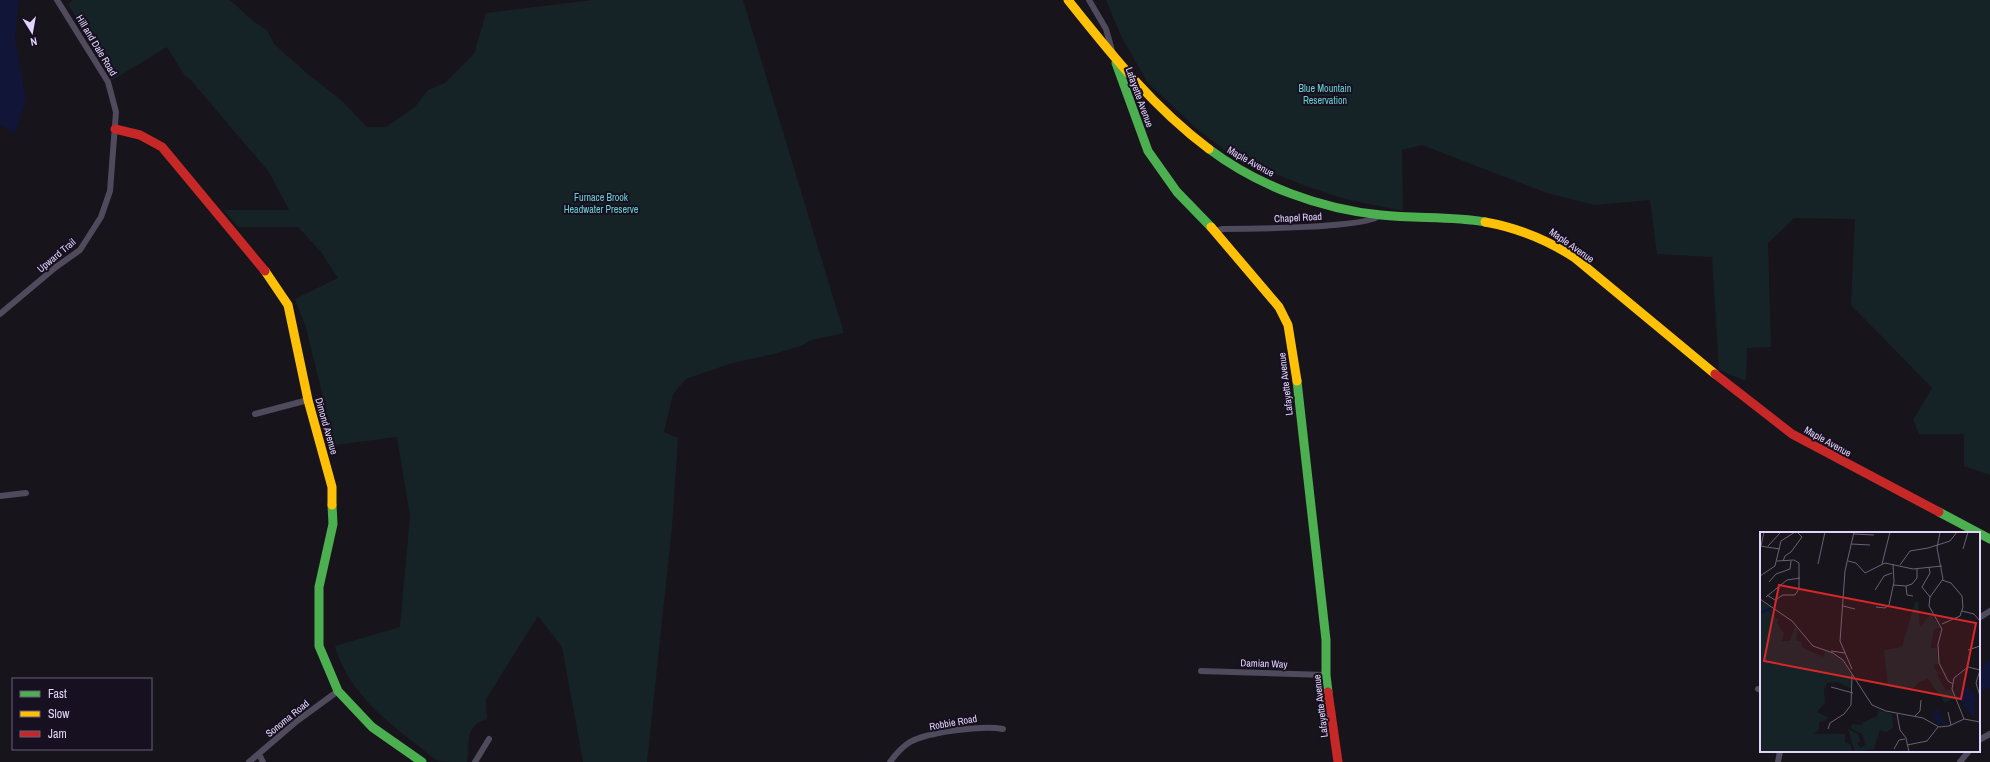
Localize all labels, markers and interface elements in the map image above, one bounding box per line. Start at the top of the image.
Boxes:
north arrow [12,12,52,52]
street label: Hill and Dale Road [73,12,120,78]
text: N [29,34,38,49]
street label: Lafayette Avenue [1123,65,1157,130]
park label: Blue Mountain Reservation [1299,82,1351,107]
street label: Maple Avenue [1225,143,1277,180]
park label: Furnace Brook Headwater Preserve [564,191,639,216]
street label: Chapel Road [1274,210,1322,225]
street label: Maple Avenue [1547,225,1597,266]
street label: Upward Trail [34,235,78,275]
street label: Lafayette Avenue [1275,351,1296,416]
street label: Dimond Avenue [312,396,341,456]
street label: Maple Avenue [1802,423,1854,460]
inset map [1760,532,1980,752]
street label: Damian Way [1240,656,1289,671]
street label: Lafayette Avenue [1310,673,1331,738]
legend [12,678,152,750]
text: Fast [48,686,67,702]
street label: Sonoma Road [263,697,312,740]
text: Slow [48,706,70,722]
street label: Robbie Road [928,712,978,733]
text: Jam [48,726,67,742]

